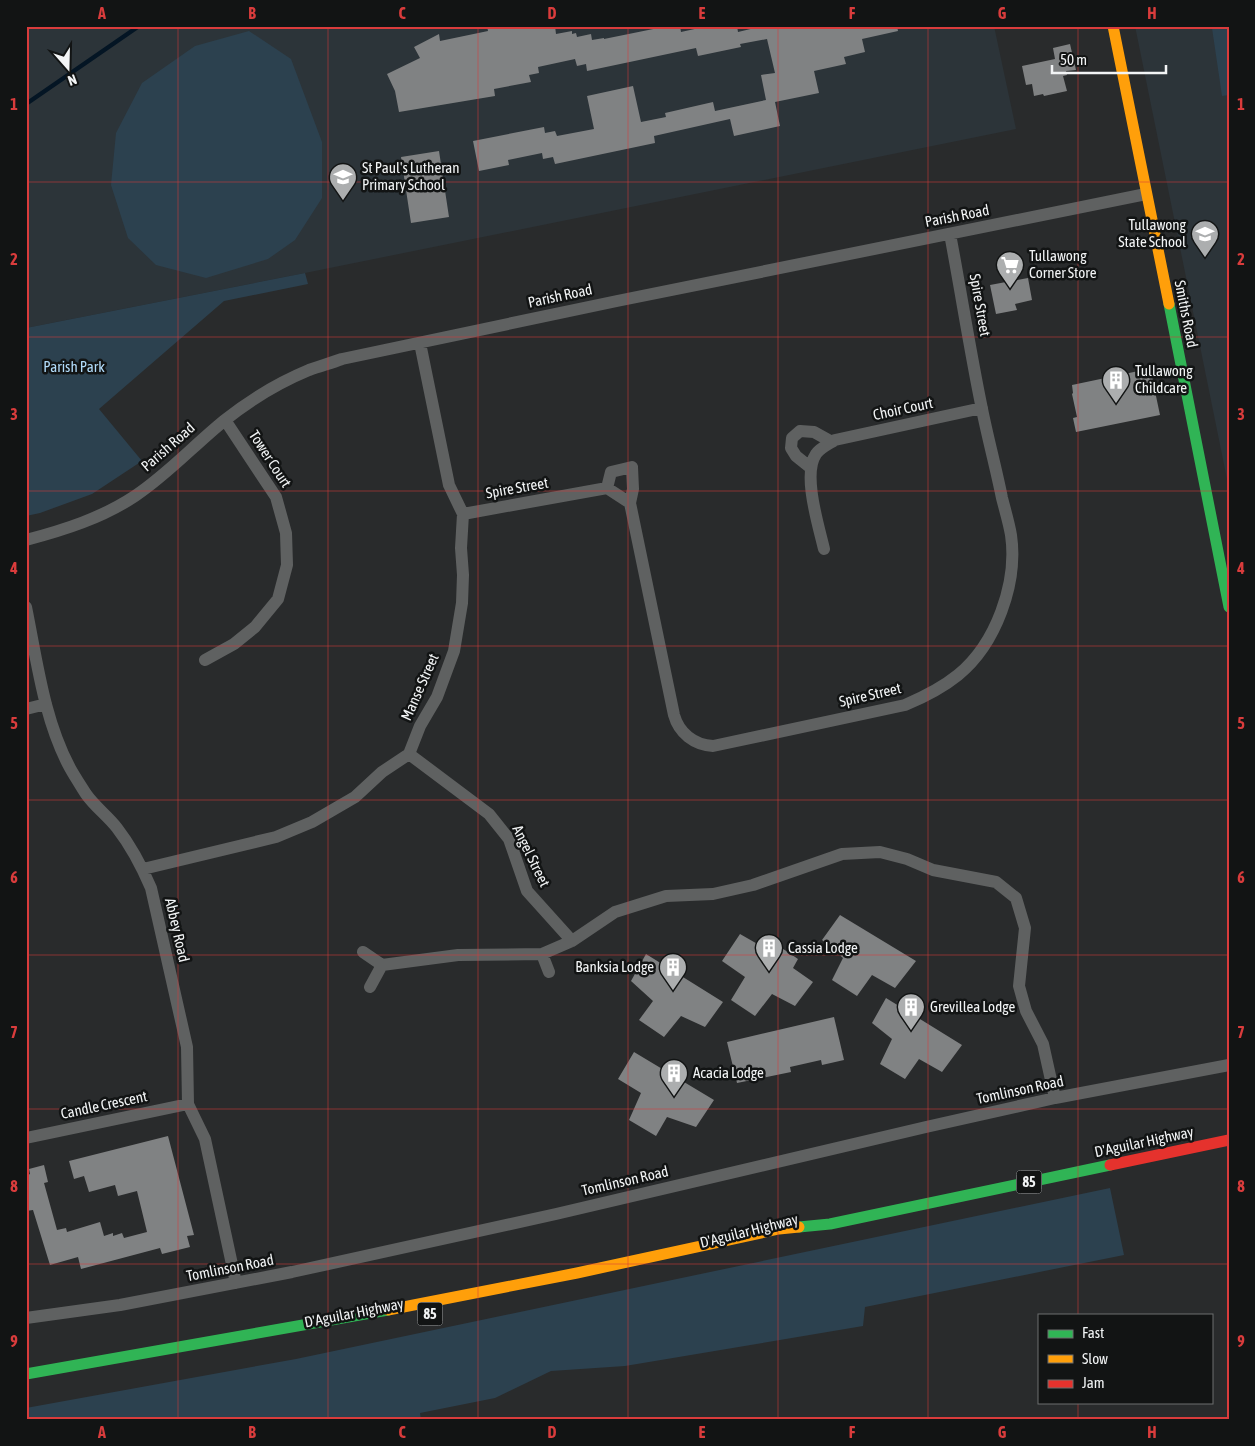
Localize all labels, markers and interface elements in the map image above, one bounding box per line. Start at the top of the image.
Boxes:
text: A [97,4,106,22]
text: B [248,4,256,22]
text: C [398,4,406,22]
text: D [548,4,557,22]
text: E [699,4,706,22]
text: F [849,4,856,22]
text: G [998,4,1007,22]
text: H [1147,4,1157,22]
north arrow [42,42,92,92]
scale bar [1052,42,1166,74]
text: 50 m [1060,51,1087,68]
text: N [66,71,79,89]
text: 1 [10,95,18,113]
text: 1 [1237,95,1245,113]
place label: St Paul's Lutheran Primary School [362,159,460,193]
school or university icon: St Paul's Lutheran Primary School [328,162,358,201]
street label: Parish Road [923,201,991,230]
place label: Tullawong State School [1118,216,1187,250]
school or university icon: Tullawong State School [1190,219,1220,258]
place label: Tullawong Corner Store [1029,247,1097,281]
text: 2 [10,250,18,268]
supermarket icon: Tullawong Corner Store [995,250,1025,289]
text: 2 [1237,250,1245,268]
street label: Spire Street [967,272,994,337]
street label: Smiths Road [1172,279,1201,349]
street label: Parish Road [526,280,594,311]
park label: Parish Park [43,358,105,375]
place label: Tullawong Childcare [1135,362,1193,396]
building icon: Tullawong Childcare [1101,365,1131,404]
street label: Choir Court [871,394,934,423]
text: 3 [10,405,18,423]
text: 3 [1237,405,1245,423]
street label: Parish Road [138,419,198,474]
street label: Tower Court [246,427,295,490]
street label: Spire Street [484,474,549,501]
text: 4 [9,559,18,577]
text: 4 [1236,559,1245,577]
street label: Manse Street [397,651,442,723]
street label: Spire Street [837,679,903,710]
text: 5 [10,714,18,732]
text: 5 [1237,714,1245,732]
street label: Angel Street [509,822,554,889]
text: 6 [10,868,18,886]
text: 6 [1237,868,1245,886]
street label: Abbey Road [162,896,193,964]
building icon: Cassia Lodge [754,933,784,972]
place label: Cassia Lodge [788,939,858,956]
building icon: Banksia Lodge [658,952,688,991]
place label: Banksia Lodge [575,958,654,975]
building icon: Grevillea Lodge [896,992,926,1031]
place label: Grevillea Lodge [930,998,1015,1015]
text: 7 [10,1023,18,1041]
text: 7 [1237,1023,1245,1041]
building icon: Acacia Lodge [659,1058,689,1097]
place label: Acacia Lodge [693,1064,764,1081]
street label: Tomlinson Road [975,1072,1065,1107]
street label: Candle Crescent [59,1087,149,1122]
street label: D'Aguilar Highway [1093,1123,1195,1160]
street label: Tomlinson Road [580,1162,670,1199]
road number: 85 [1016,1170,1042,1194]
text: 8 [10,1177,18,1195]
text: 8 [1237,1177,1245,1195]
street label: D'Aguilar Highway [698,1210,800,1251]
street label: Tomlinson Road [185,1251,275,1284]
street label: D'Aguilar Highway [303,1295,405,1330]
road number: 85 [418,1302,442,1326]
legend [1038,1314,1212,1404]
text: Fast [1082,1324,1104,1341]
text: 9 [10,1332,18,1350]
text: 9 [1237,1332,1245,1350]
text: Slow [1082,1350,1108,1367]
text: Jam [1082,1374,1105,1391]
text: A [97,1423,106,1441]
text: B [248,1423,256,1441]
text: C [398,1423,406,1441]
text: D [548,1423,557,1441]
text: E [699,1423,706,1441]
text: F [849,1423,856,1441]
text: G [998,1423,1007,1441]
text: H [1147,1423,1157,1441]

